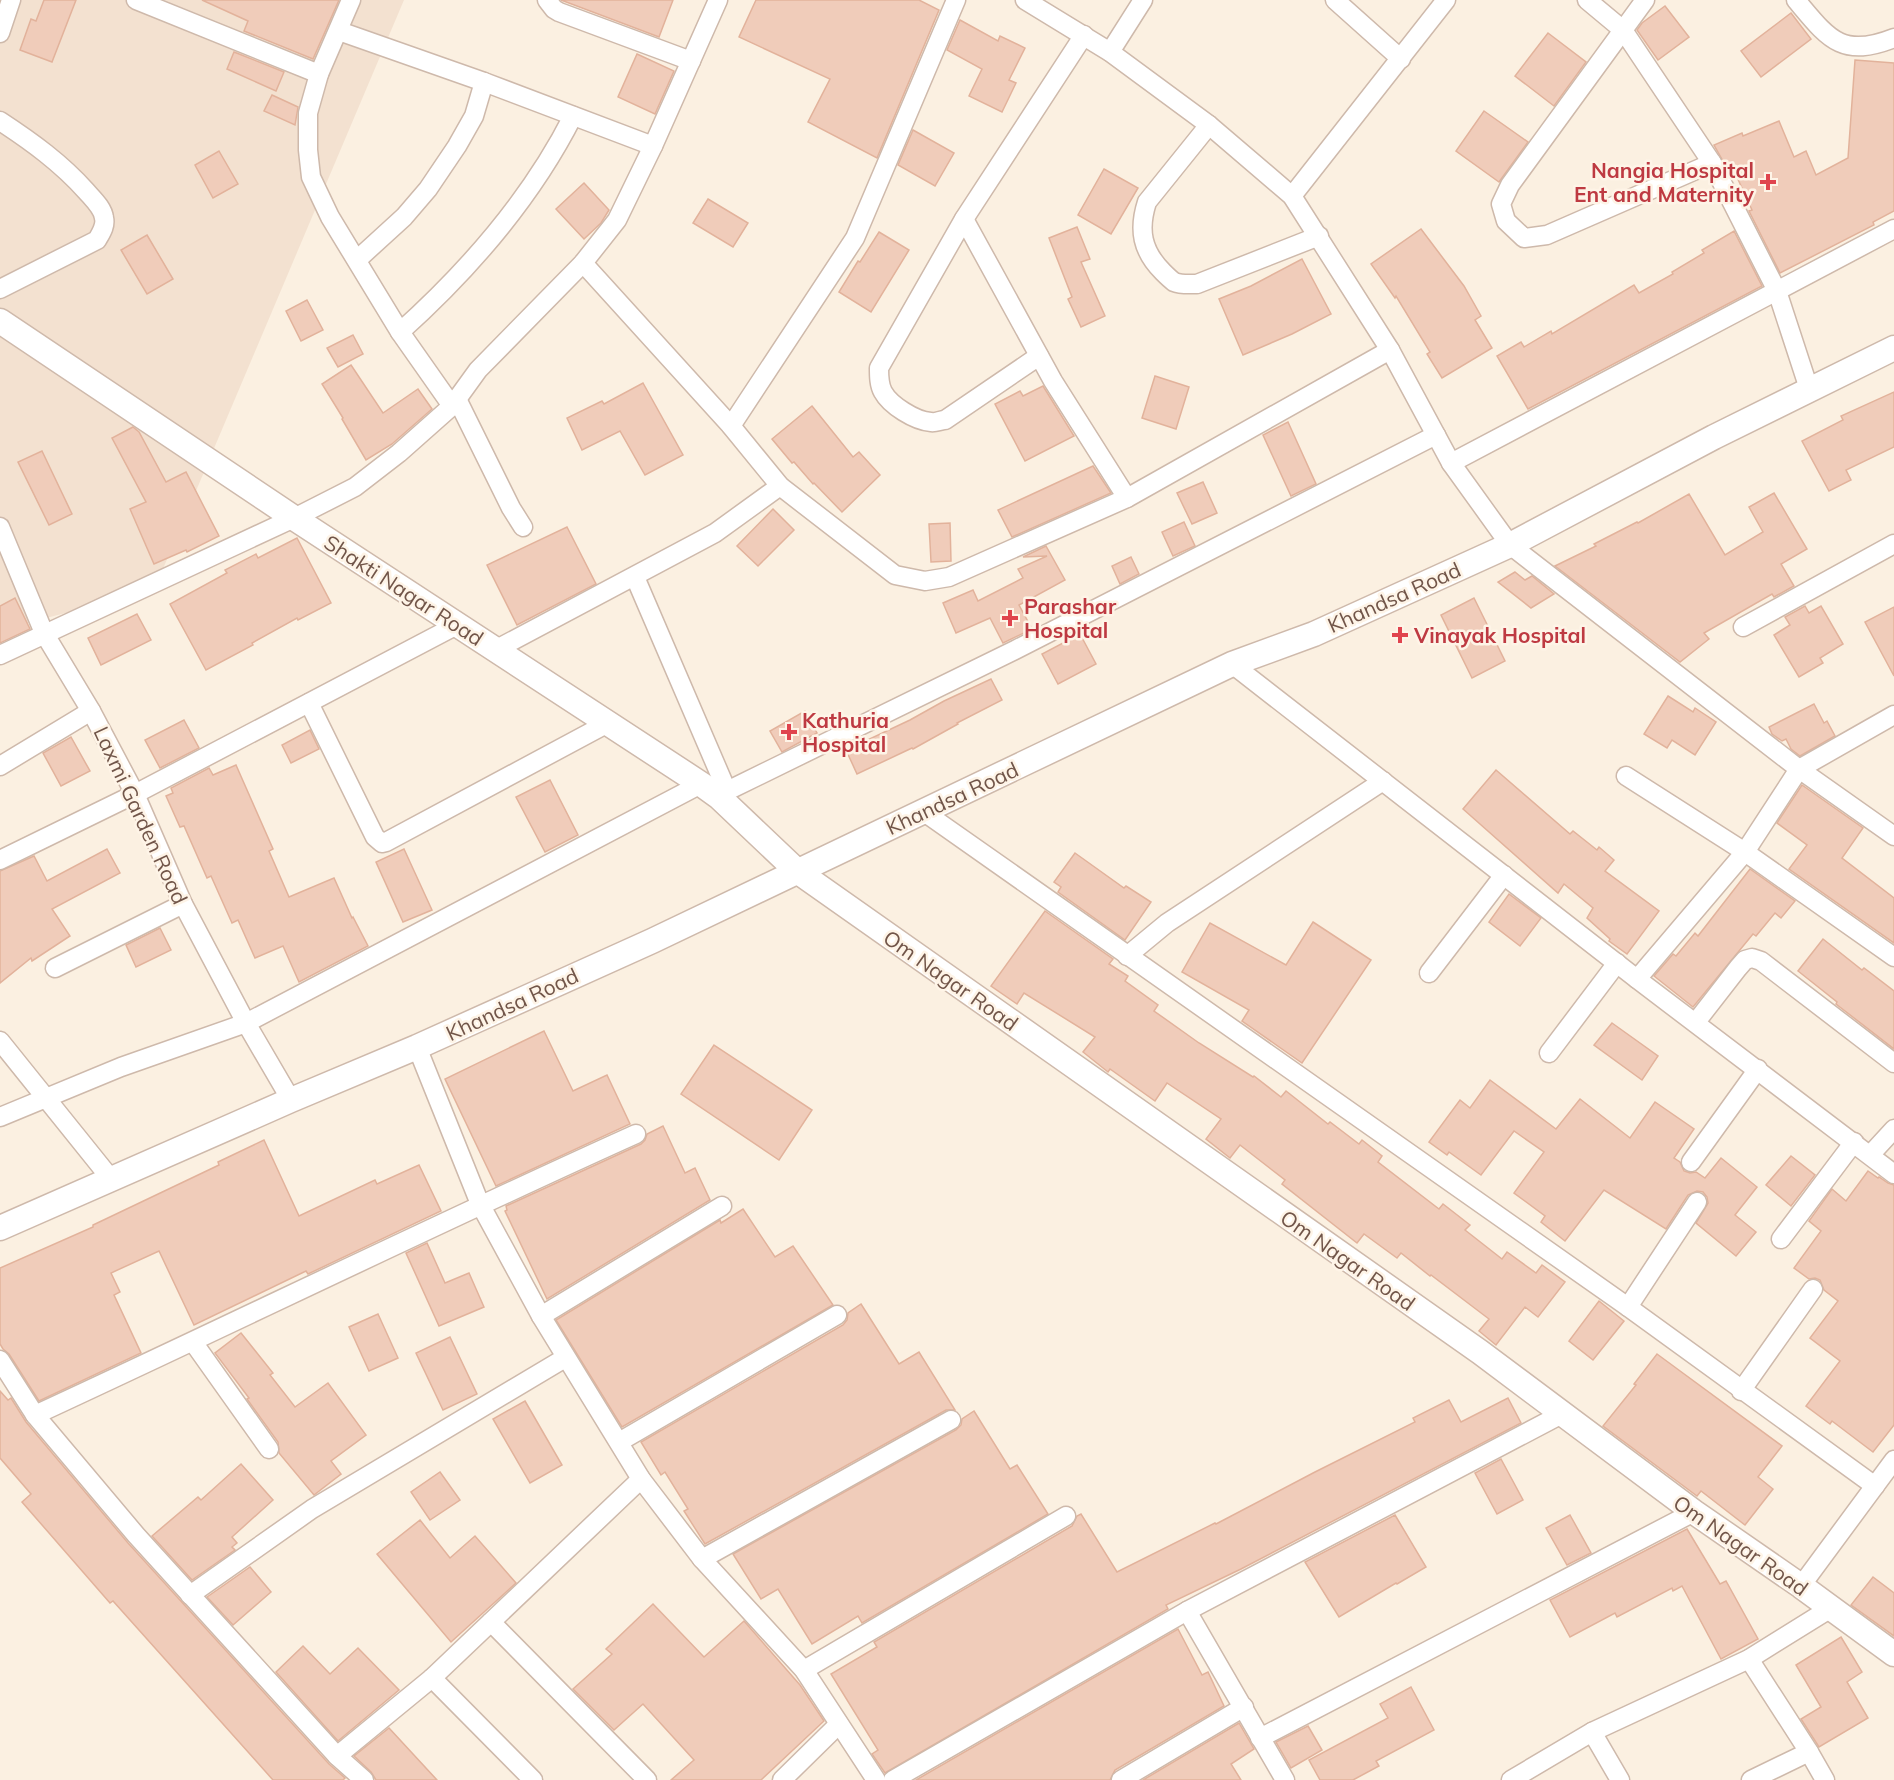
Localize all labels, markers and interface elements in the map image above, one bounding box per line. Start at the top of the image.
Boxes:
place label: Nangia Hospital Ent and Maternity [1574,157,1755,207]
marker: Nangia Hospital Ent and Maternity [1759,173,1777,191]
street label: Shakti Nagar Road [320,529,488,651]
street label: Khandsa Road [1323,556,1465,638]
place label: Parashar Hospital [1024,593,1117,643]
marker: Parashar Hospital [1001,609,1019,627]
place label: Vinayak Hospital [1413,622,1586,648]
marker: Vinayak Hospital [1391,626,1409,644]
place label: Kathuria Hospital [802,707,889,757]
street label: Laxmi Garden Road [88,722,194,908]
marker: Kathuria Hospital [780,723,798,741]
street label: Khandsa Road [882,756,1022,840]
street label: Om Nagar Road [879,924,1023,1036]
street label: Khandsa Road [442,962,582,1046]
street label: Om Nagar Road [1276,1204,1420,1316]
street label: Om Nagar Road [1669,1489,1813,1601]

